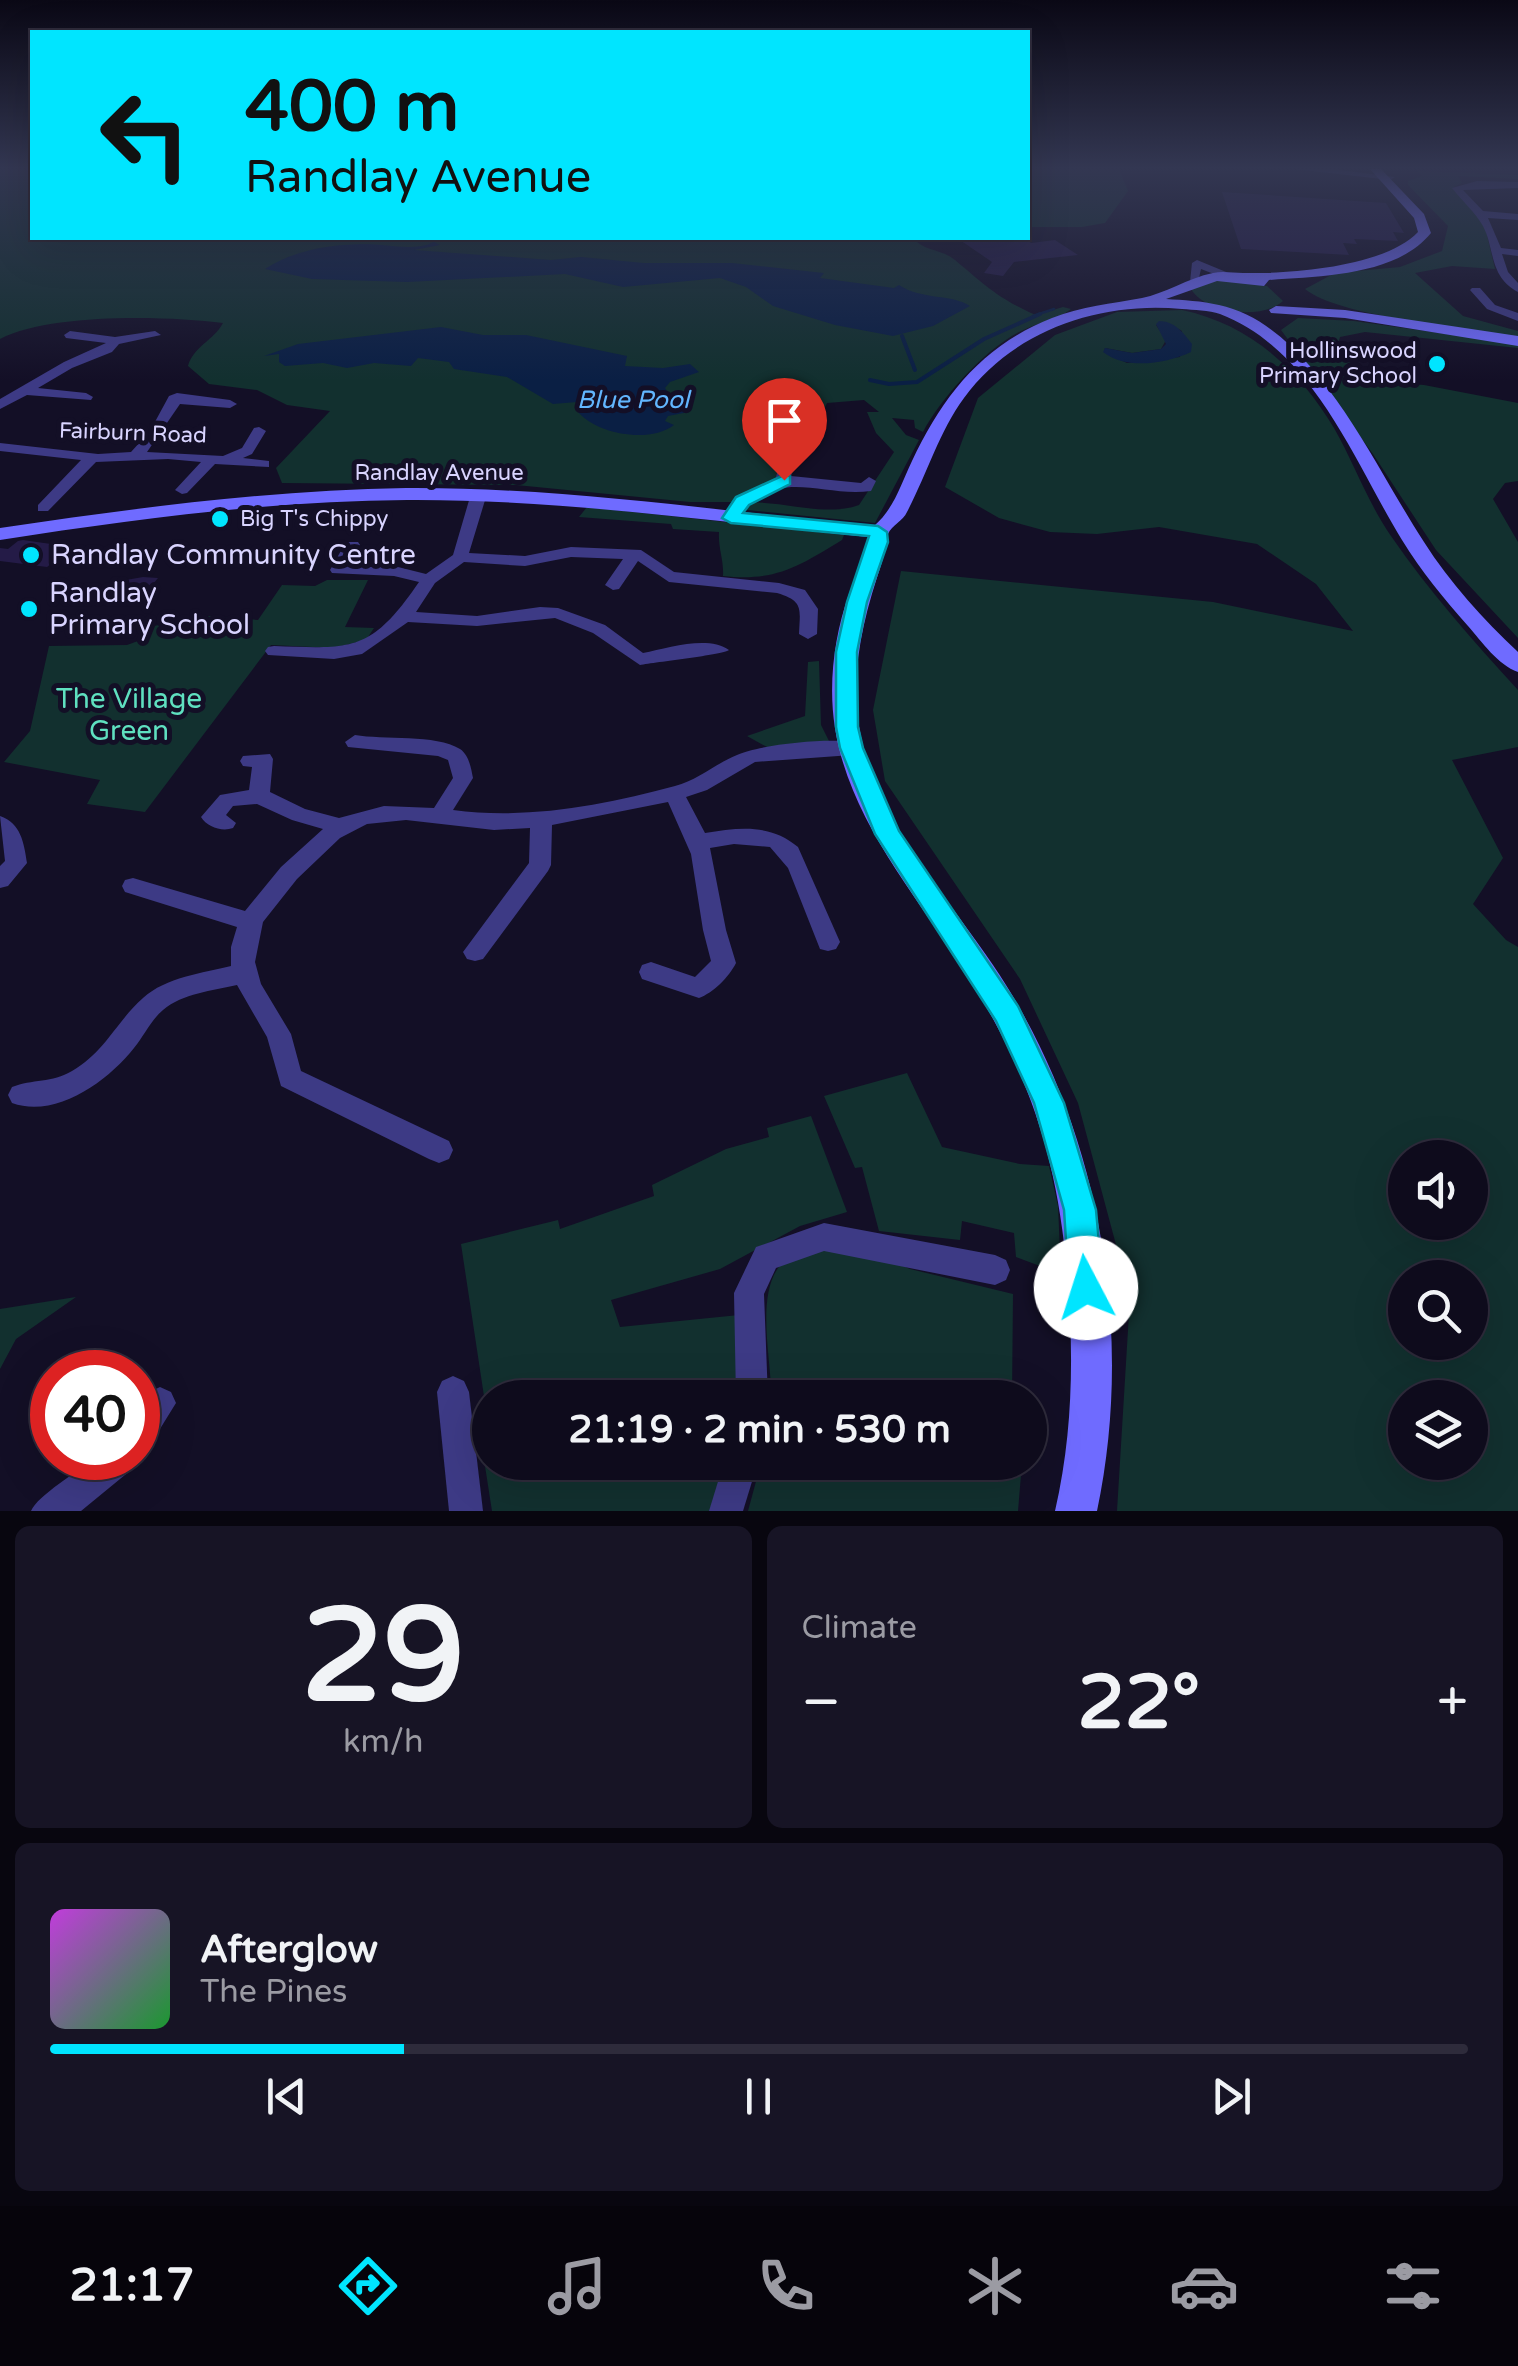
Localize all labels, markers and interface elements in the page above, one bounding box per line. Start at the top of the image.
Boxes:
text: 400 m [245,66,459,150]
icon: left [80,70,210,200]
text: Randlay Avenue [245,151,591,205]
place label: Hollinswood Primary School [1259,338,1417,389]
marker: Hollinswood Primary School [1426,353,1448,375]
pin [742,378,827,481]
water label: Blue Pool [577,385,692,415]
icon: arrive [757,393,812,448]
street label: Fairburn Road [59,417,207,449]
street label: Randlay Avenue [354,460,524,486]
place label: Big T's Chippy [240,506,388,532]
marker: Big T's Chippy [209,508,231,530]
place label: Randlay Community Centre [51,538,416,572]
marker: Randlay Community Centre [20,544,42,566]
place label: Randlay Primary School [49,576,250,642]
marker: Randlay Primary School [18,598,40,620]
park label: The Village Green [56,682,202,748]
map controls [1388,1140,1488,1480]
button: sound [1388,1140,1488,1240]
position arrow [1034,1236,1138,1340]
button: search [1388,1260,1488,1360]
speed limit sign: 40 [30,1350,160,1480]
button: layers [1388,1380,1488,1480]
text: 21:19 · 2 min · 530 m [568,1407,951,1453]
text: 29 [302,1580,465,1736]
text: Climate [802,1609,917,1647]
text: 22° [1078,1658,1200,1748]
text: − [802,1670,841,1736]
text: + [1437,1670,1468,1736]
text: km/h [343,1723,423,1761]
text: Afterglow [200,1927,378,1973]
text: The Pines [200,1973,347,2011]
icon: previous [259,2069,314,2124]
icon: pause [731,2069,786,2124]
icon: next [1204,2069,1259,2124]
icon: directions [333,2251,403,2321]
icon: music [542,2251,612,2321]
icon: phone [751,2251,821,2321]
icon: climate [960,2251,1030,2321]
icon: car [1169,2251,1239,2321]
icon: filters [1378,2251,1448,2321]
text: 21:17 [70,2259,194,2313]

